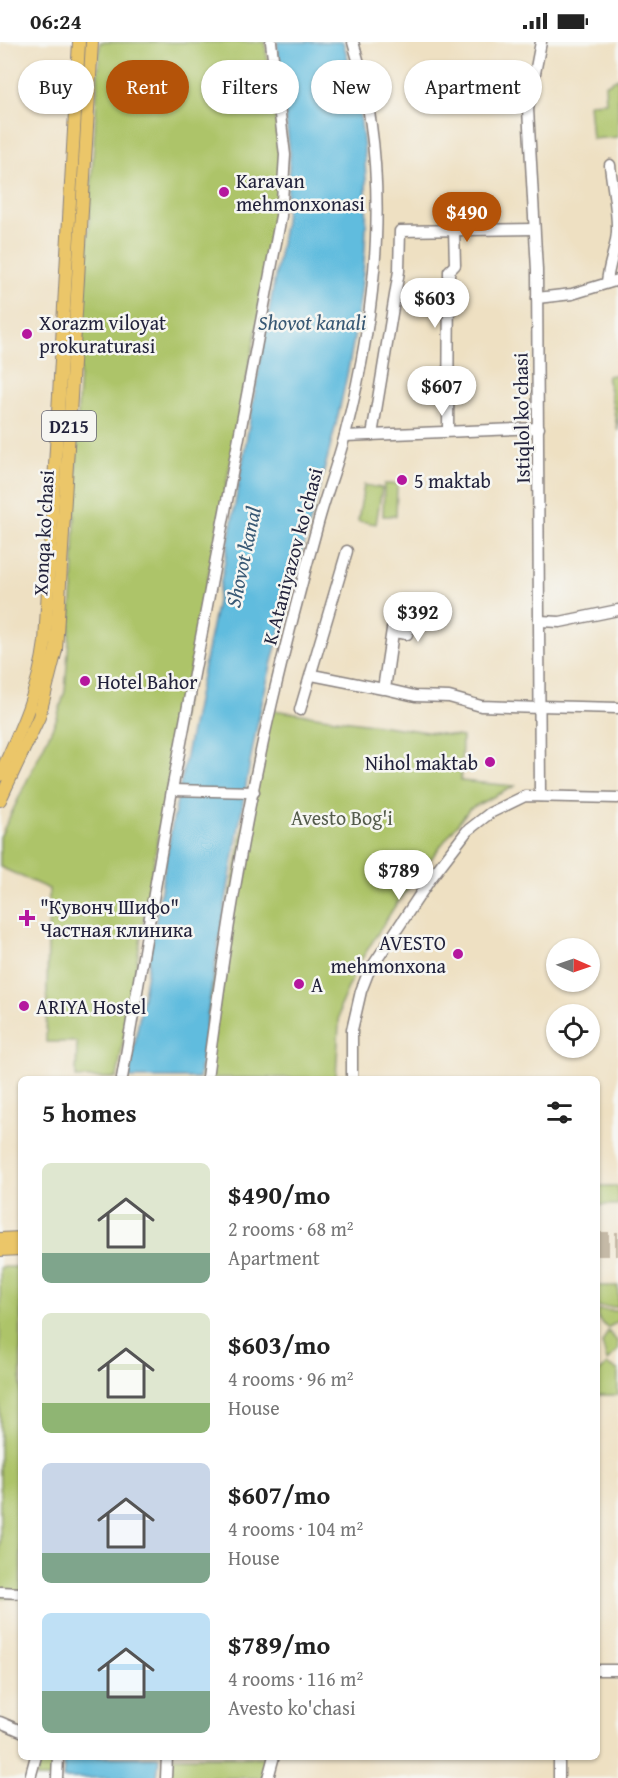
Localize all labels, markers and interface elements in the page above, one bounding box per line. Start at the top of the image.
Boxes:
text: 06:24 [30,5,82,37]
chip: Buy [18,60,94,114]
chip: Rent [106,60,189,114]
chip: Filters [201,60,299,114]
chip: New [311,60,392,114]
chip: Apartment [404,60,542,114]
place label: Karavan mehmonxonasi [236,166,365,218]
marker: Karavan mehmonxonasi [217,185,231,199]
pin: $490 [431,192,503,243]
text: $490 [446,197,488,226]
pin: $603 [399,278,471,329]
text: $603 [414,283,456,312]
water label: Shovot kanali [258,307,367,338]
place label: Xorazm viloyat prokuraturasi [39,308,166,360]
marker: Xorazm viloyat prokuraturasi [20,327,34,341]
street label: Istiqlol ko'chasi [505,352,537,484]
pin: $607 [406,366,478,417]
text: $607 [421,371,463,400]
road number: D215 [42,411,96,441]
street label: K.Ataniyazov ko'chasi [254,464,330,648]
place label: 5 maktab [414,466,491,495]
street label: Xonqa ko'chasi [25,469,61,597]
marker: 5 maktab [395,473,409,487]
water label: Shovot kanal [217,504,269,610]
pin: $392 [382,592,454,643]
text: $392 [397,597,439,626]
place label: Hotel Bahor [97,667,197,696]
marker: Hotel Bahor [78,674,92,688]
place label: Nihol maktab [365,748,478,777]
marker: Nihol maktab [483,755,497,769]
park label: Avesto Bog'i [291,803,393,832]
pin: $789 [363,850,435,901]
text: $789 [378,855,420,884]
place label: "Кувонч Шифо" Частная клиника [40,892,193,944]
marker: "Кувонч Шифо" Частная клиника [18,909,36,927]
place label: AVESTO mehmonxona [331,928,447,980]
north arrow [546,938,600,992]
map controls [546,938,600,1058]
marker: AVESTO mehmonxona [451,947,465,961]
place label: A [311,970,323,999]
marker: A [292,977,306,991]
place label: ARIYA Hostel [36,992,147,1021]
marker: ARIYA Hostel [17,999,31,1013]
button: locate [546,1004,600,1058]
text: 5 homes [42,1093,137,1132]
icon: filters [543,1096,576,1129]
text: $490/mo [228,1175,330,1214]
icon: home [90,1187,162,1259]
text: 2 rooms · 68 m² [228,1214,354,1243]
text: Apartment [228,1243,320,1272]
text: $603/mo [228,1325,330,1364]
icon: home [90,1337,162,1409]
text: 4 rooms · 96 m² [228,1364,354,1393]
text: House [228,1393,280,1422]
text: $607/mo [228,1475,330,1514]
icon: home [90,1487,162,1559]
text: 4 rooms · 104 m² [228,1514,363,1543]
text: House [228,1543,280,1572]
text: $789/mo [228,1625,330,1664]
icon: home [90,1637,162,1709]
text: 4 rooms · 116 m² [228,1664,363,1693]
text: Avesto ko'chasi [228,1693,356,1722]

